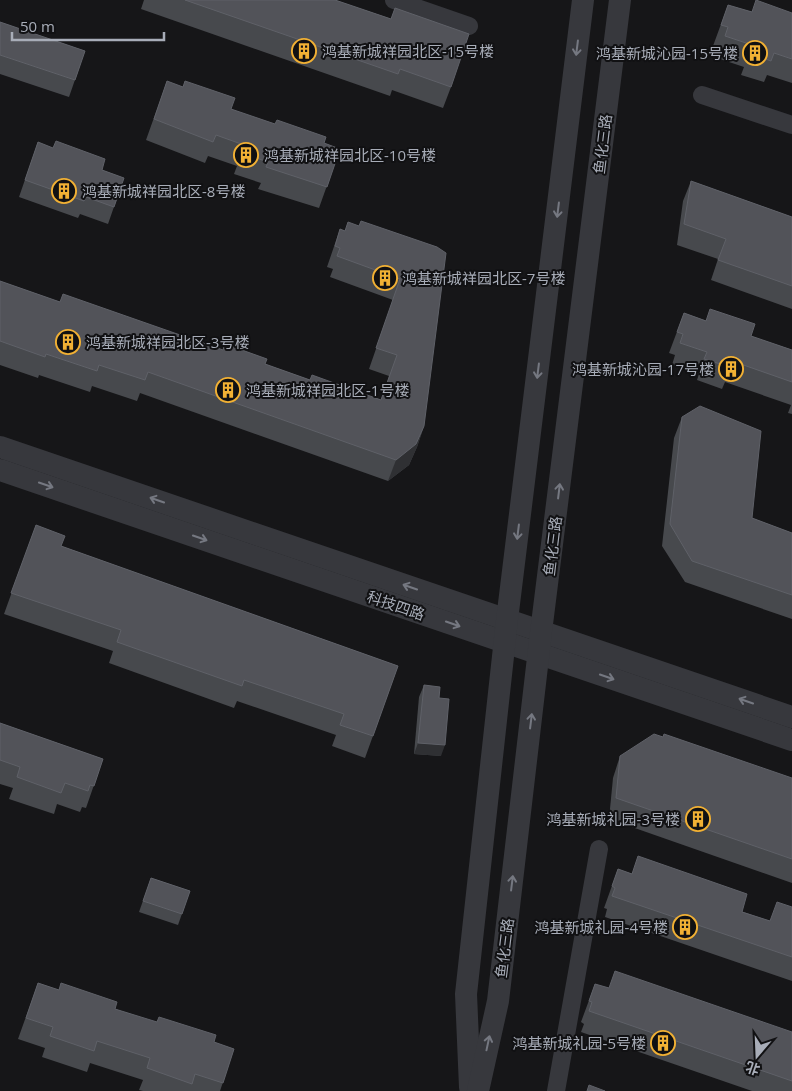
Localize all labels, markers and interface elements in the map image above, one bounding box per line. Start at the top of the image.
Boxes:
scale bar [12,10,165,42]
text: 50 m [20,16,55,36]
building icon: 鸿基新城祥园北区-15号楼 [291,38,317,64]
one-way arrow [572,40,582,56]
building icon: 鸿基新城沁园-15号楼 [742,40,768,66]
place label: 鸿基新城祥园北区-15号楼 [322,41,494,61]
place label: 鸿基新城沁园-15号楼 [596,43,738,63]
street label: 鱼化三路 [588,113,616,175]
building icon: 鸿基新城祥园北区-10号楼 [233,142,259,168]
place label: 鸿基新城祥园北区-10号楼 [264,145,436,165]
building icon: 鸿基新城祥园北区-8号楼 [51,178,77,204]
place label: 鸿基新城祥园北区-8号楼 [82,181,245,201]
one-way arrow [553,201,563,217]
building icon: 鸿基新城祥园北区-7号楼 [372,265,398,291]
place label: 鸿基新城祥园北区-7号楼 [402,268,565,288]
building icon: 鸿基新城祥园北区-3号楼 [55,329,81,355]
place label: 鸿基新城祥园北区-3号楼 [86,332,249,352]
building icon: 鸿基新城沁园-17号楼 [718,356,744,382]
place label: 鸿基新城沁园-17号楼 [572,359,714,379]
one-way arrow [533,363,543,379]
building icon: 鸿基新城祥园北区-1号楼 [215,377,241,403]
place label: 鸿基新城祥园北区-1号楼 [246,380,409,400]
one-way arrow [38,481,53,490]
one-way arrow [554,483,564,499]
one-way arrow [149,495,165,505]
street label: 鱼化三路 [538,515,566,577]
one-way arrow [513,524,523,540]
one-way arrow [192,534,207,543]
one-way arrow [402,582,418,591]
street label: 科技四路 [364,586,428,624]
one-way arrow [445,620,461,630]
one-way arrow [599,673,614,682]
one-way arrow [739,696,754,705]
one-way arrow [526,714,536,730]
building icon: 鸿基新城礼园-3号楼 [685,806,711,832]
place label: 鸿基新城礼园-3号楼 [547,809,680,829]
one-way arrow [507,875,517,891]
building icon: 鸿基新城礼园-4号楼 [672,914,698,940]
street label: 鱼化三路 [490,917,518,979]
place label: 鸿基新城礼园-4号楼 [535,917,668,937]
building icon: 鸿基新城礼园-5号楼 [650,1030,676,1056]
north arrow [732,1031,782,1081]
place label: 鸿基新城礼园-5号楼 [513,1033,646,1053]
one-way arrow [484,1036,493,1052]
text: 北 [743,1058,762,1080]

